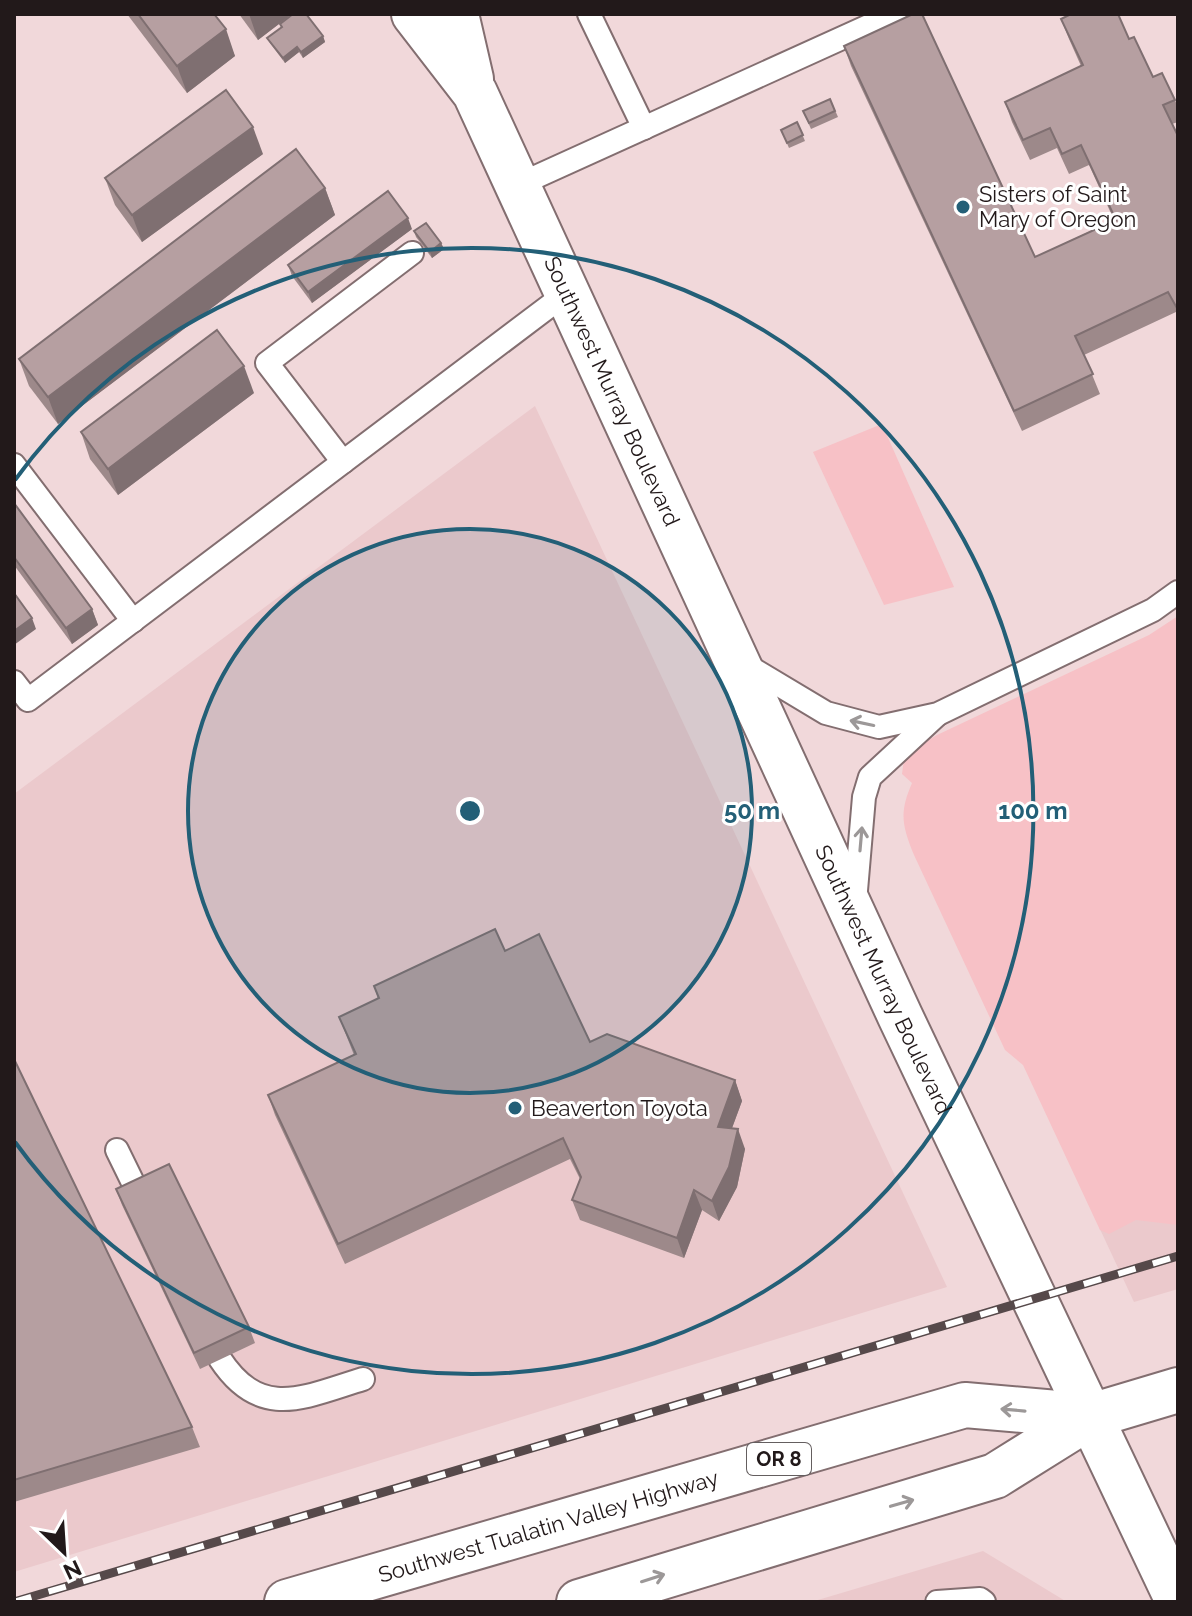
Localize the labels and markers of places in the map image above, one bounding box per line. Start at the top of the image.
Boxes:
place label: Sisters of Saint Mary of Oregon [979,181,1136,232]
marker: Sisters of Saint Mary of Oregon [954,198,972,216]
centre of rings [456,797,484,825]
place label: Beaverton Toyota [531,1095,708,1121]
marker: Beaverton Toyota [506,1099,524,1117]

